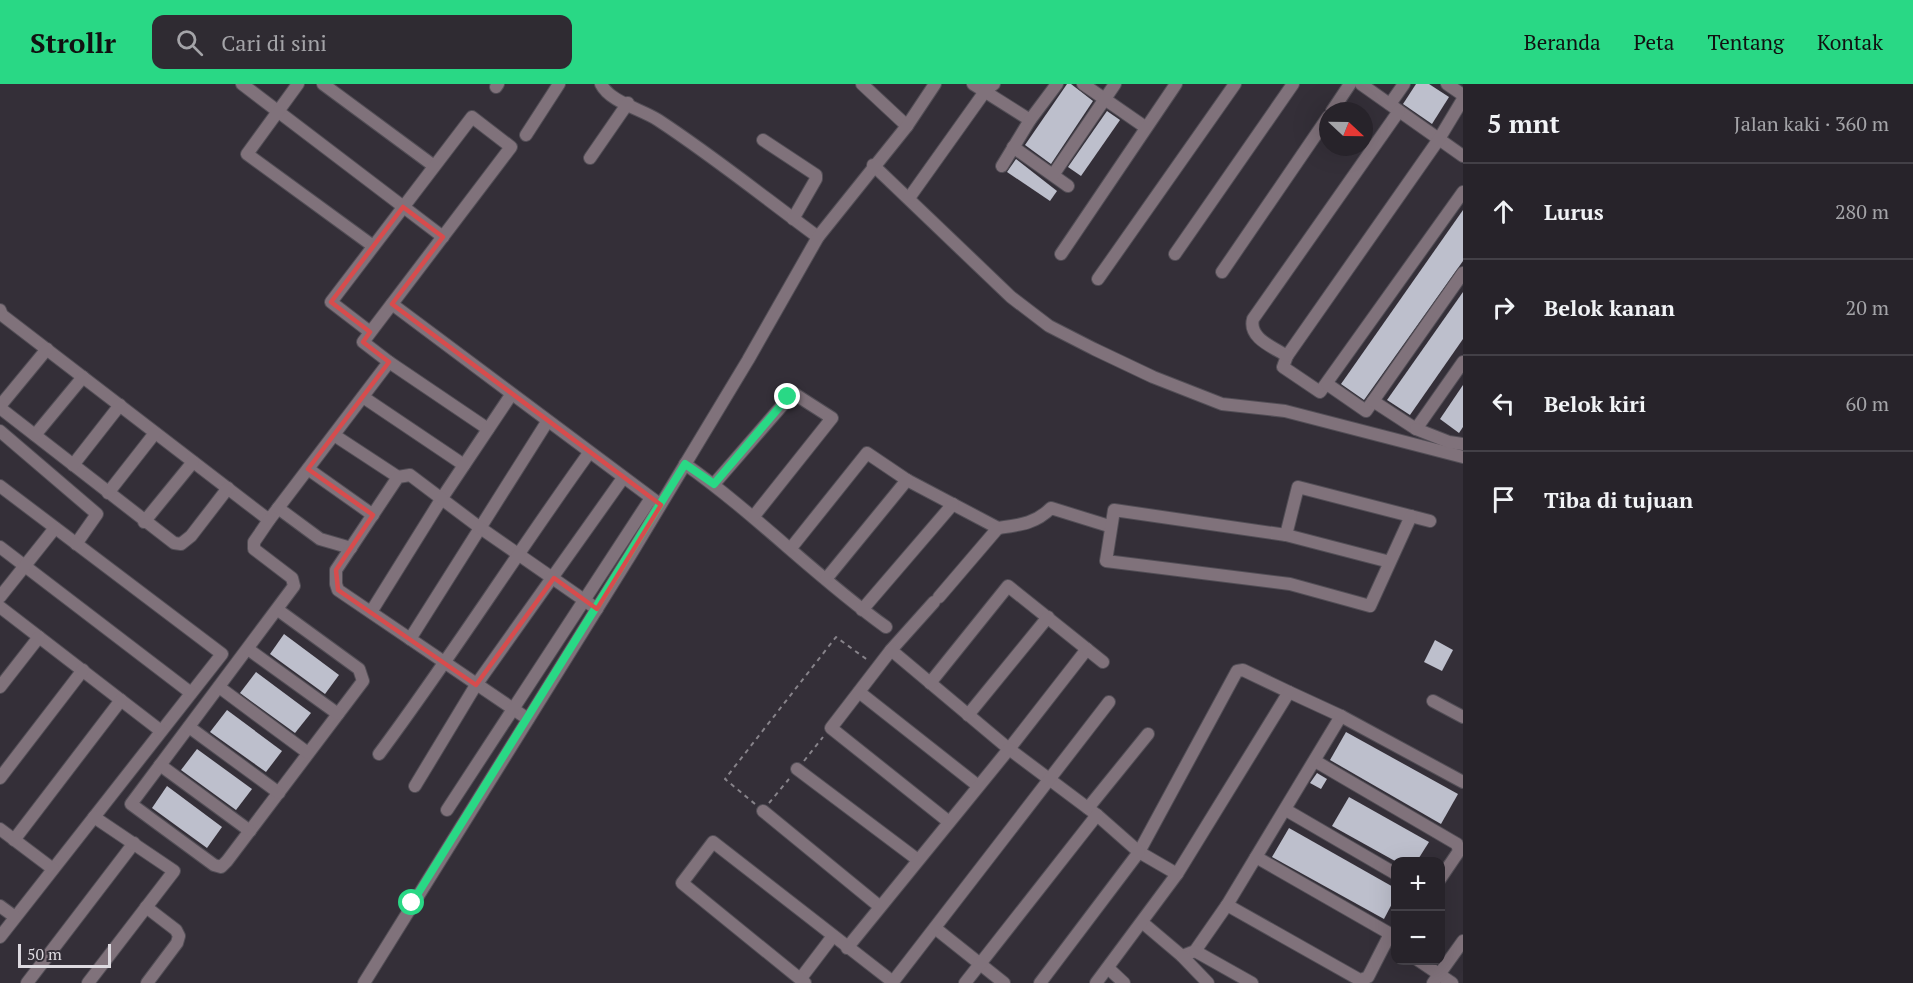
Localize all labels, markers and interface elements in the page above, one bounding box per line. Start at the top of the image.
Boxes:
search box [152,15,572,69]
text: Strollr [30,24,116,61]
icon: search [173,26,206,59]
text: Cari di sini [221,28,327,57]
text: Beranda [1524,28,1601,56]
text: Peta [1634,28,1674,56]
text: Tentang [1707,28,1784,56]
text: Kontak [1817,28,1883,56]
north arrow [1319,102,1373,156]
text: 5 mnt [1487,106,1560,140]
text: Jalan kaki · 360 m [1734,110,1889,137]
icon: ahead [1487,195,1520,228]
text: Lurus [1544,197,1604,226]
text: 280 m [1835,198,1889,225]
icon: right [1487,291,1520,324]
text: Belok kanan [1544,293,1675,322]
text: 20 m [1846,294,1889,321]
route end [774,383,800,409]
icon: left [1487,387,1520,420]
text: Belok kiri [1544,389,1646,418]
text: 60 m [1846,390,1889,417]
icon: arrive [1487,483,1520,516]
text: Tiba di tujuan [1544,485,1693,514]
map controls [1391,857,1445,965]
button: + [1391,857,1445,911]
route start [398,889,424,915]
button: − [1391,911,1445,965]
scale bar [18,941,111,968]
text: 50 m [27,943,62,965]

